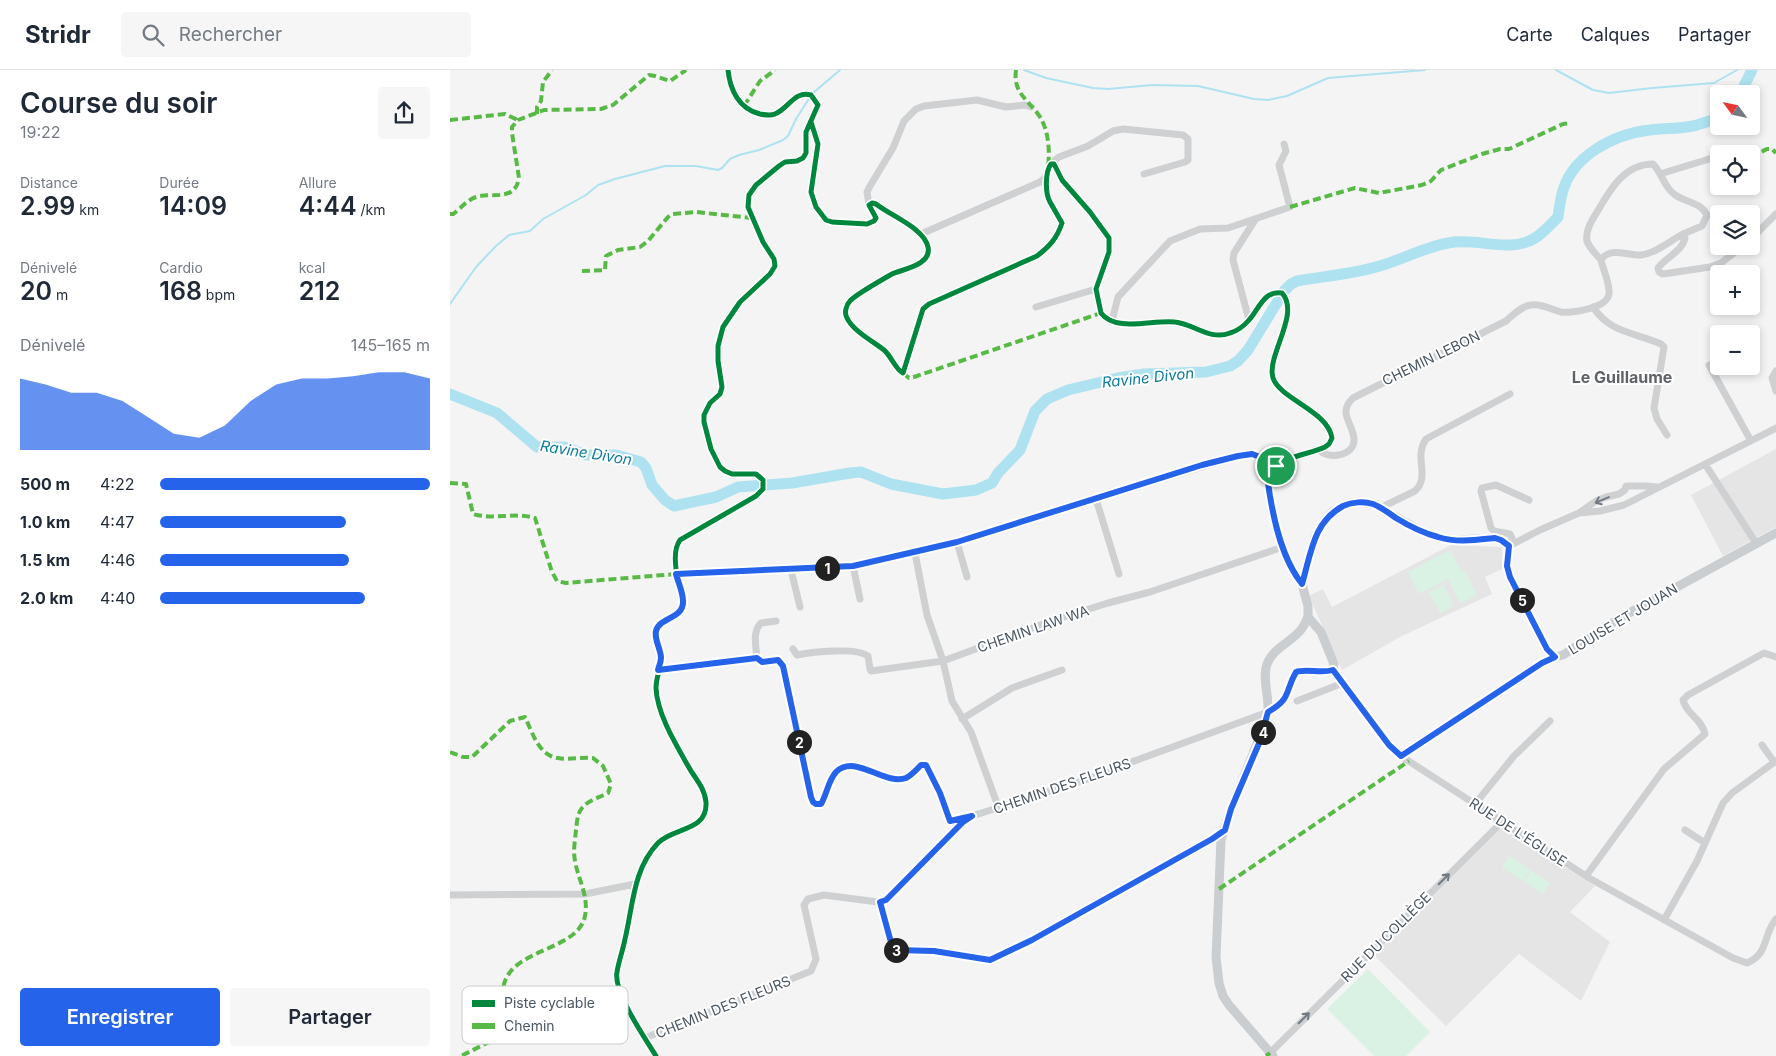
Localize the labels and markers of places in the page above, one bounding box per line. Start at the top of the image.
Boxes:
pin [1255,445,1297,487]
pin: 1 [814,556,840,580]
pin: 5 [1510,588,1534,612]
pin: 4 [1250,720,1276,744]
pin: 2 [786,730,812,754]
pin: 3 [884,938,908,962]

